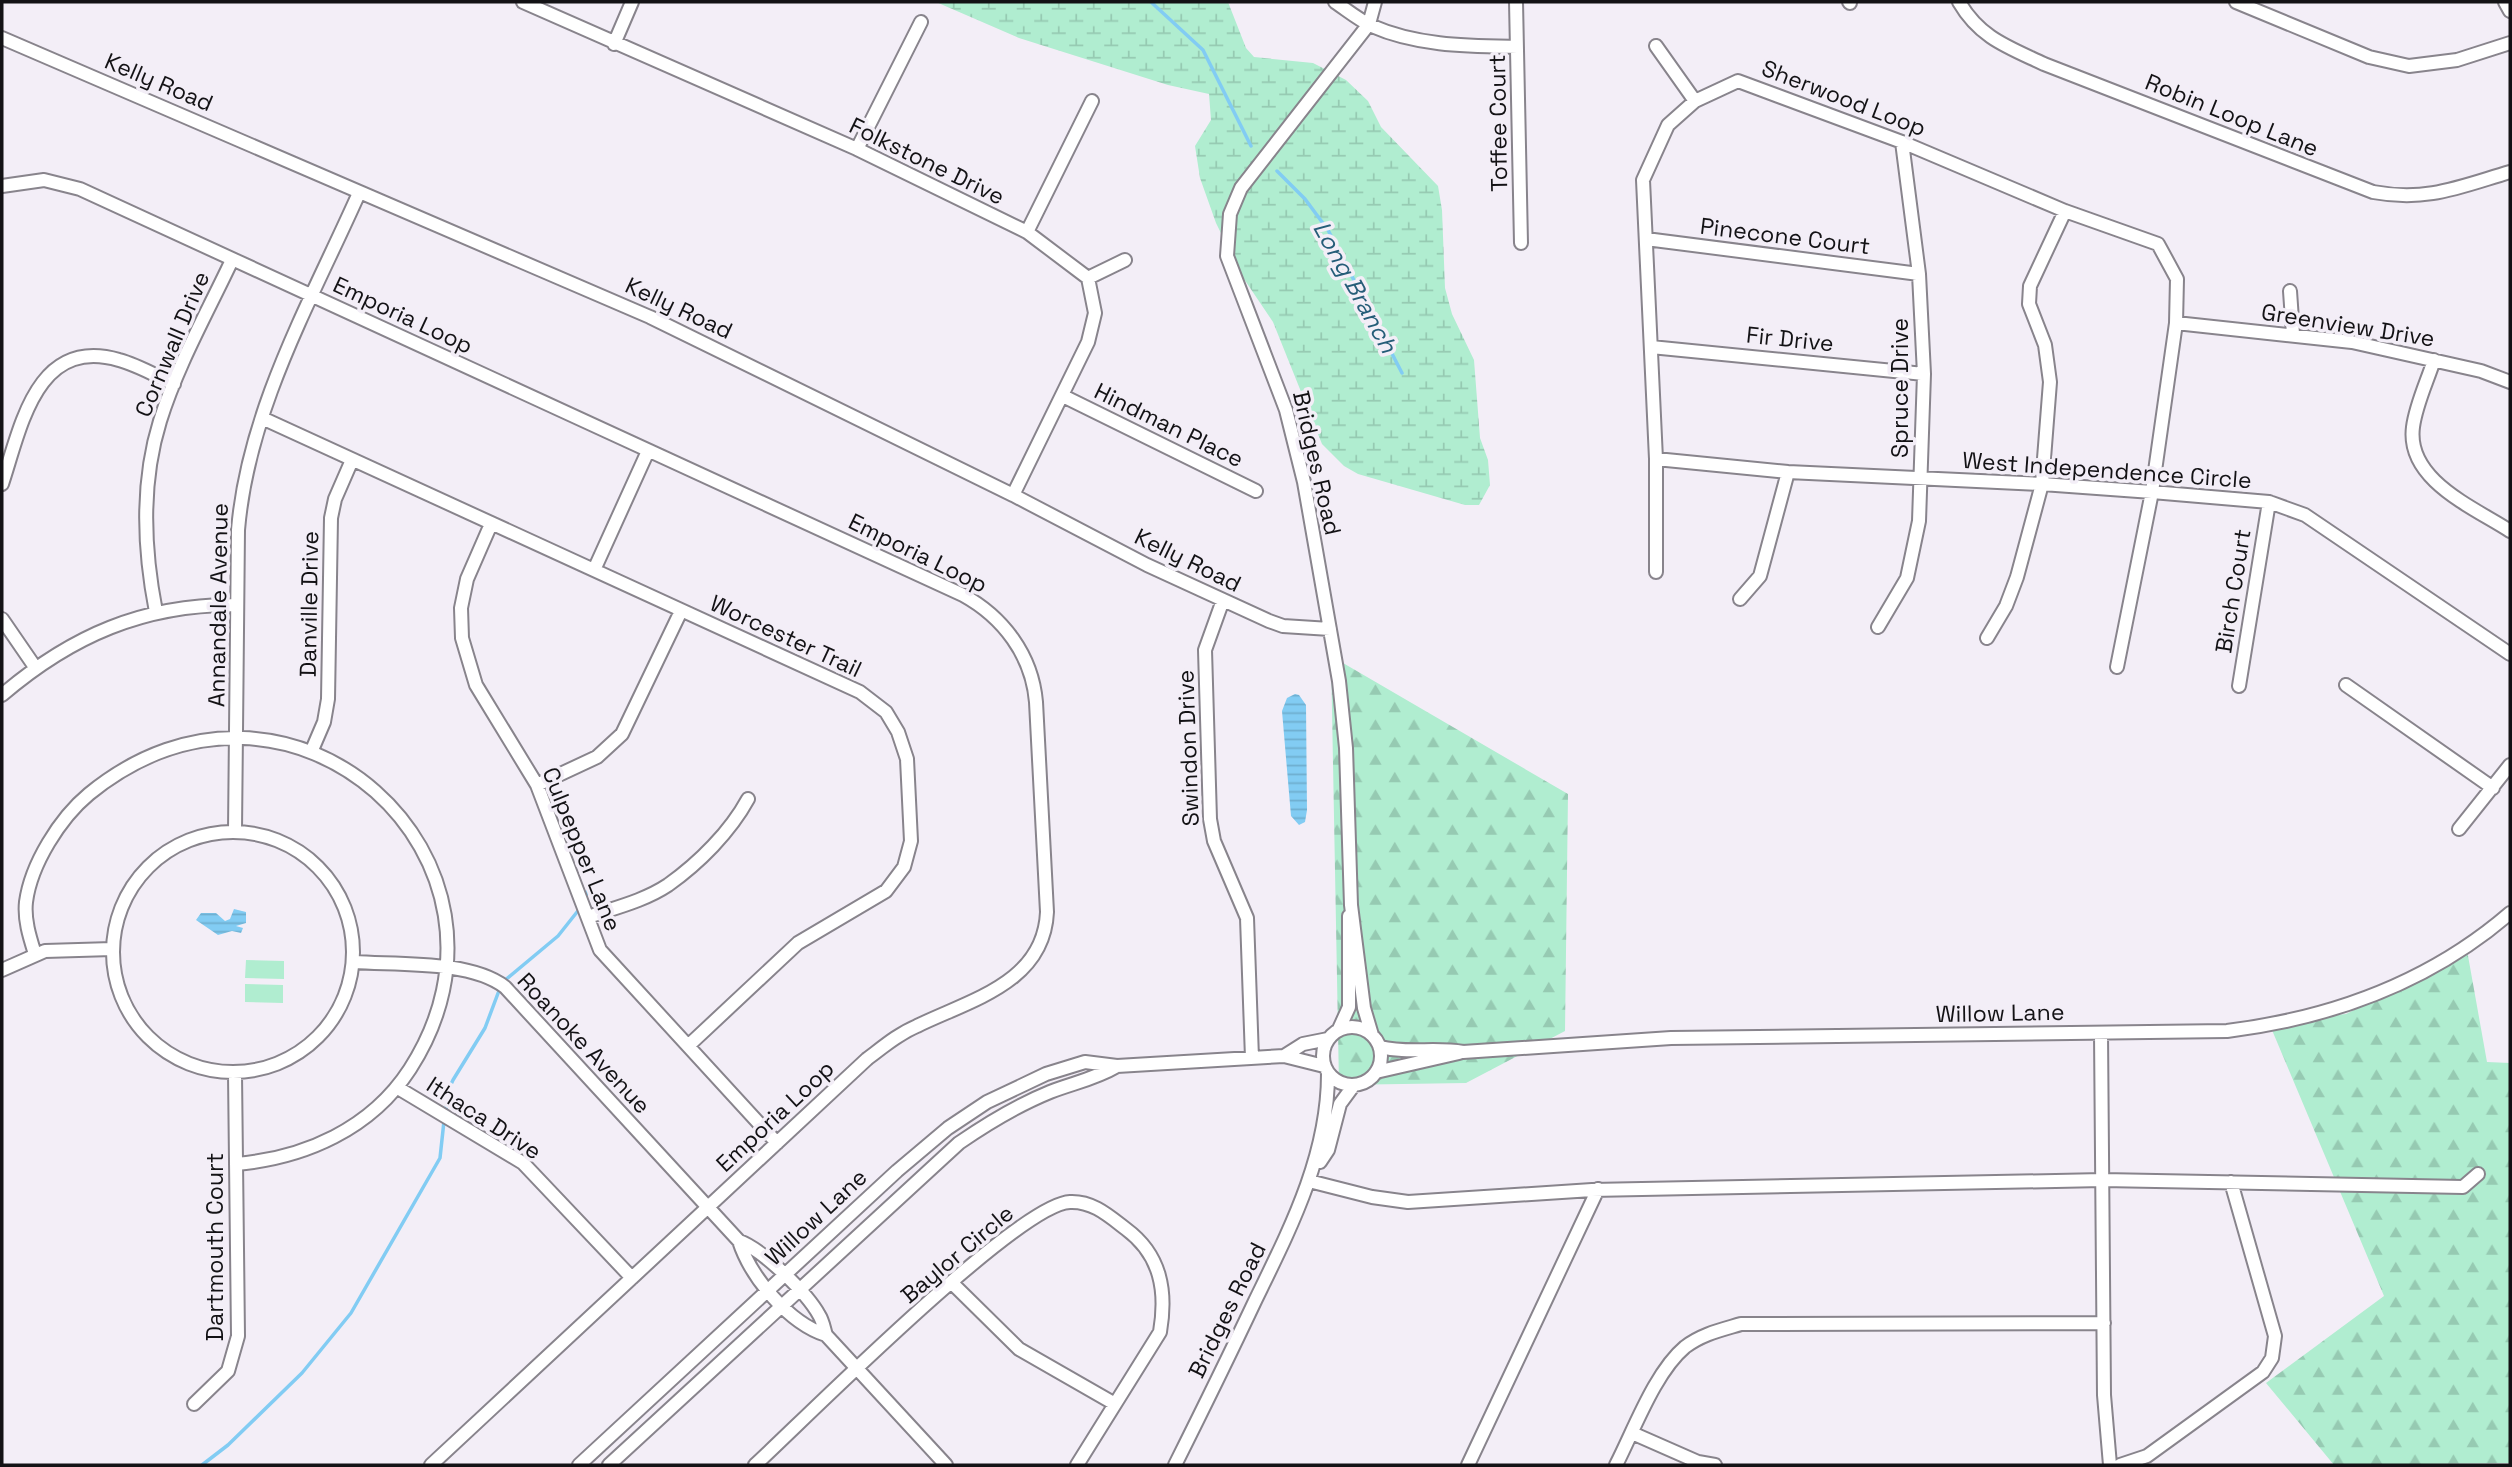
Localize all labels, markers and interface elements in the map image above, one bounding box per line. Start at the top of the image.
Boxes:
street label: Kelly Road [100,46,218,118]
street label: Sherwood Loop [1758,53,1930,143]
street label: Toffee Court [1482,54,1514,192]
street label: Robin Loop Lane [2141,67,2323,163]
street label: Folkstone Drive [844,110,1010,212]
street label: Pinecone Court [1698,211,1872,261]
water label: Long Branch [1306,215,1405,359]
street label: Cornwall Drive [128,267,216,421]
street label: Emporia Loop [328,270,478,360]
street label: Kelly Road [621,270,737,346]
street label: Greenview Drive [2259,296,2437,354]
street label: Spruce Drive [1885,318,1915,458]
street label: Fir Drive [1745,319,1835,359]
street label: Hindman Place [1089,376,1249,474]
street label: Bridges Road [1286,388,1348,538]
street label: West Independence Circle [1961,445,2253,495]
street label: Annandale Avenue [201,503,235,707]
street label: Emporia Loop [844,506,992,600]
street label: Kelly Road [1130,521,1246,599]
street label: Birch Court [2208,527,2258,655]
street label: Danville Drive [293,531,325,677]
street label: Worcester Trail [705,588,867,684]
street label: Swindon Drive [1170,669,1206,827]
street label: Culpepper Lane [535,763,629,935]
street label: Roanoke Avenue [511,966,657,1120]
street label: Willow Lane [1935,997,2065,1029]
street label: Emporia Loop [710,1054,840,1178]
street label: Ithaca Drive [421,1070,547,1166]
street label: Dartmouth Court [200,1153,230,1341]
street label: Willow Lane [759,1162,873,1272]
street label: Baylor Circle [894,1198,1020,1310]
street label: Bridges Road [1181,1237,1273,1383]

